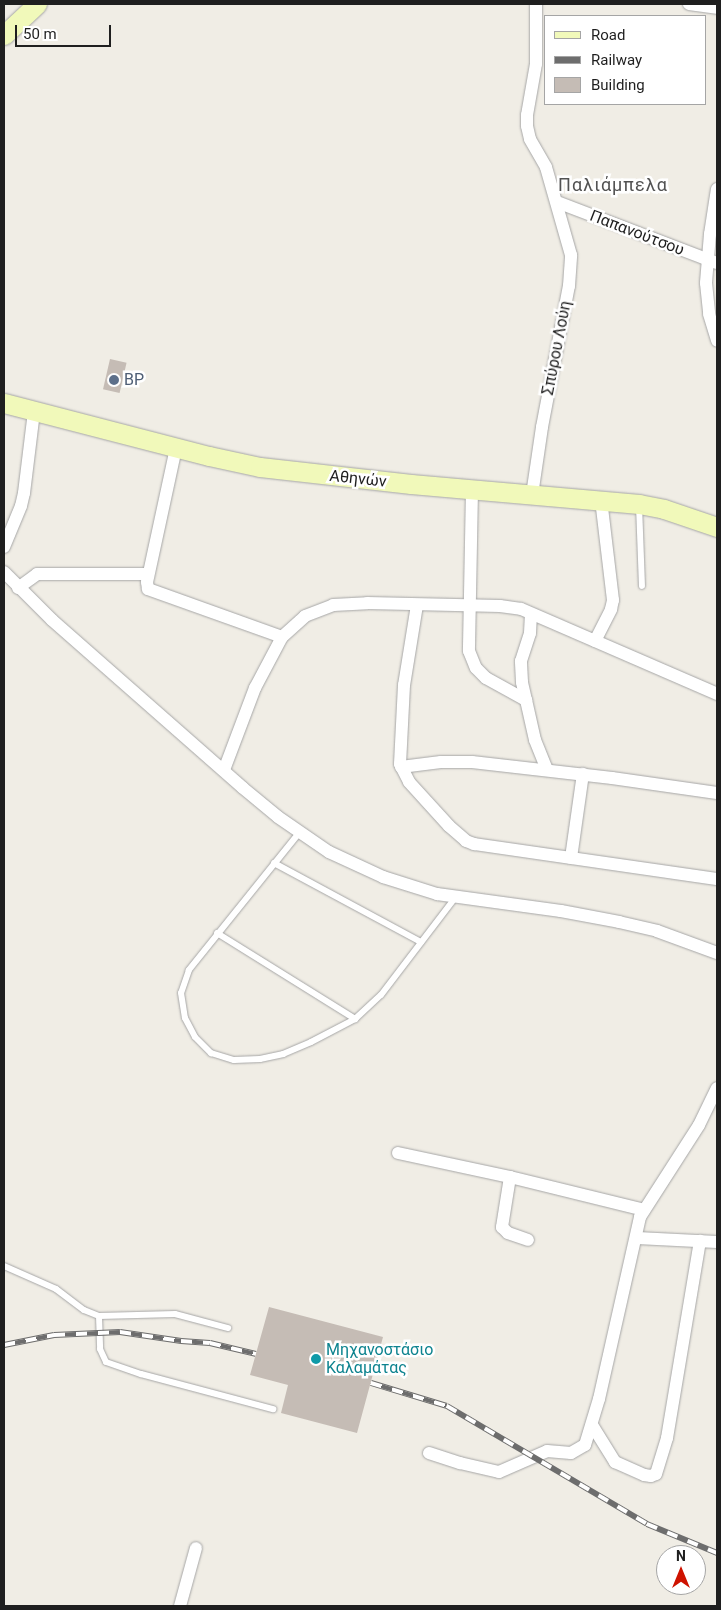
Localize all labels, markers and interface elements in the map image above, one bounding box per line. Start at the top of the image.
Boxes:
scale bar [18,15,114,47]
legend [544,15,706,105]
text: 50 m [23,25,57,43]
text: Road [591,26,625,44]
text: Railway [591,51,642,69]
text: Building [591,76,645,94]
district label: Παλιάμπελα [557,174,669,196]
street label: Παπανούτσου [587,206,687,260]
street label: Σπύρου Λούη [538,299,576,397]
place label: BP [124,370,144,390]
marker: BP [108,374,120,386]
street label: Αθηνών [329,466,387,492]
place label: Μηχανοστάσιο Καλαμάτας [326,1340,433,1378]
marker: Μηχανοστάσιο Καλαμάτας [310,1353,322,1365]
north arrow [656,1545,706,1595]
text: N [676,1548,686,1564]

